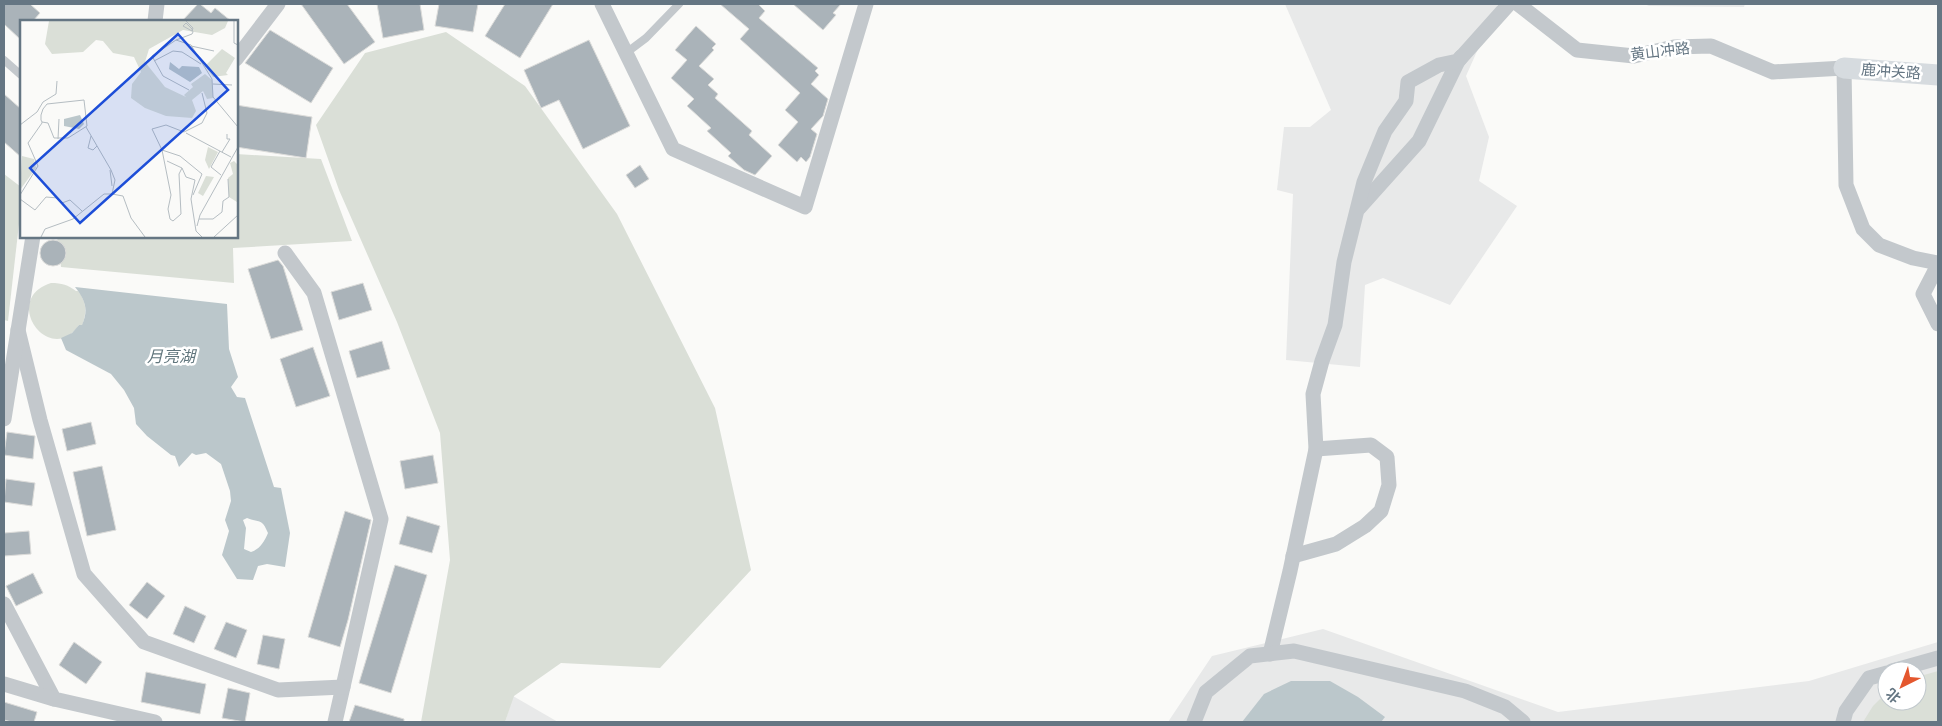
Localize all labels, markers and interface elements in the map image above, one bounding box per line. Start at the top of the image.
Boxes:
inset map [20,20,238,238]
street label: 黄山冲路 [1629,39,1691,63]
street label: 鹿冲关路 [1860,60,1922,82]
water label: 月亮湖 [147,348,198,365]
north arrow [1877,661,1927,711]
text: 北 [1883,685,1904,706]

